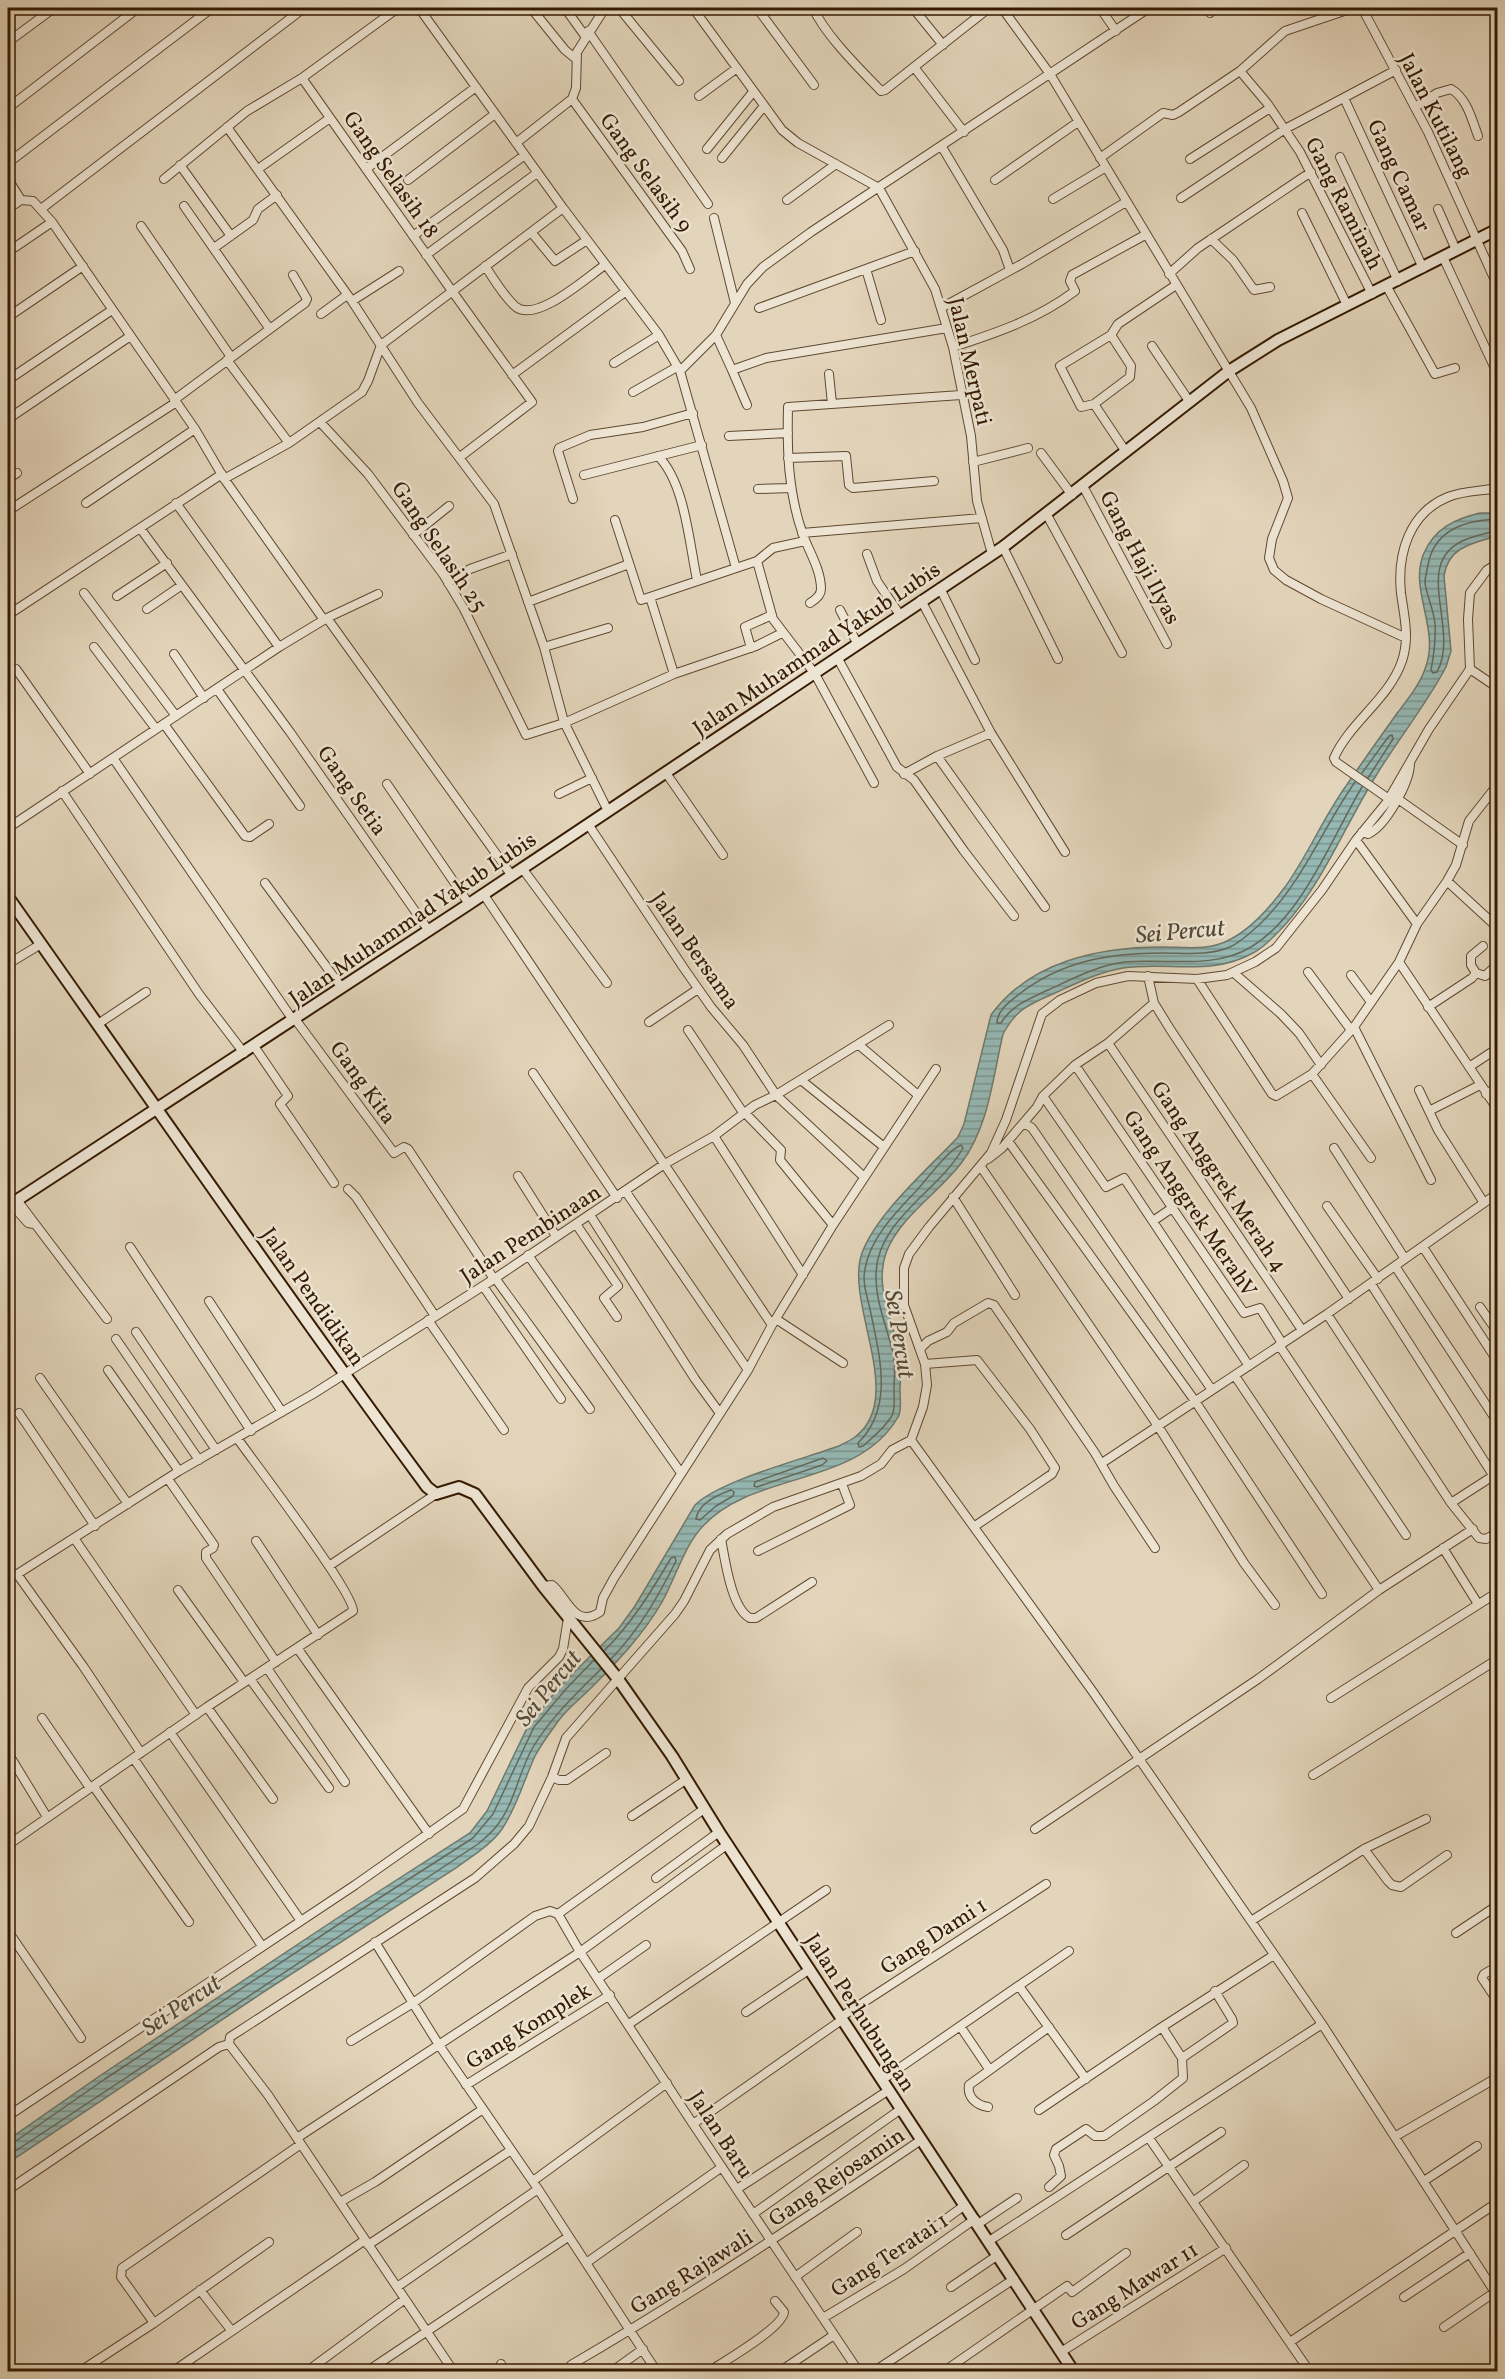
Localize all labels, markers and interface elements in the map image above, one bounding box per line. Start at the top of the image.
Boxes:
street label: Jalan Kutilang [1390,48,1480,184]
street label: Gang Selasih 18 [334,105,445,245]
street label: Gang Selasih 9 [591,107,699,240]
street label: Gang Camar [1358,115,1437,237]
street label: Gang Raminah [1296,132,1390,276]
street label: Jalan Merpati [939,294,998,429]
street label: Gang Selasih 25 [383,476,493,619]
street label: Gang Haji Ilyas [1091,486,1187,630]
street label: Jalan Muhammad Yakub Lubis [687,555,947,745]
street label: Gang Setia [309,740,393,843]
street label: Jalan Muhammad Yakub Lubis [283,825,543,1015]
street label: Jalan Bersama [642,886,746,1017]
water label: Sei Percut [1134,912,1227,954]
street label: Gang Kita [321,1036,403,1131]
street label: Gang Anggrek Merah 4 [1142,1076,1293,1279]
street label: Gang Anggrek MerahV [1115,1105,1263,1304]
street label: Jalan Pembinaan [455,1178,608,1292]
street label: Jalan Pendidikan [252,1222,371,1373]
water label: Sei Percut [874,1288,922,1382]
water label: Sei Percut [508,1643,592,1735]
street label: Gang Dami 1 [875,1891,994,1983]
street label: Jalan Perhubungan [796,1928,922,2099]
water label: Sei Percut [136,1967,230,2046]
street label: Gang Komplek [461,1976,598,2078]
street label: Jalan Baru [680,2085,760,2186]
street label: Gang Rejosamin [763,2121,912,2235]
street label: Gang Teratai 1 [825,2206,955,2306]
street label: Gang Rajawali [625,2223,760,2323]
street label: Gang Mawar 11 [1066,2235,1205,2339]

